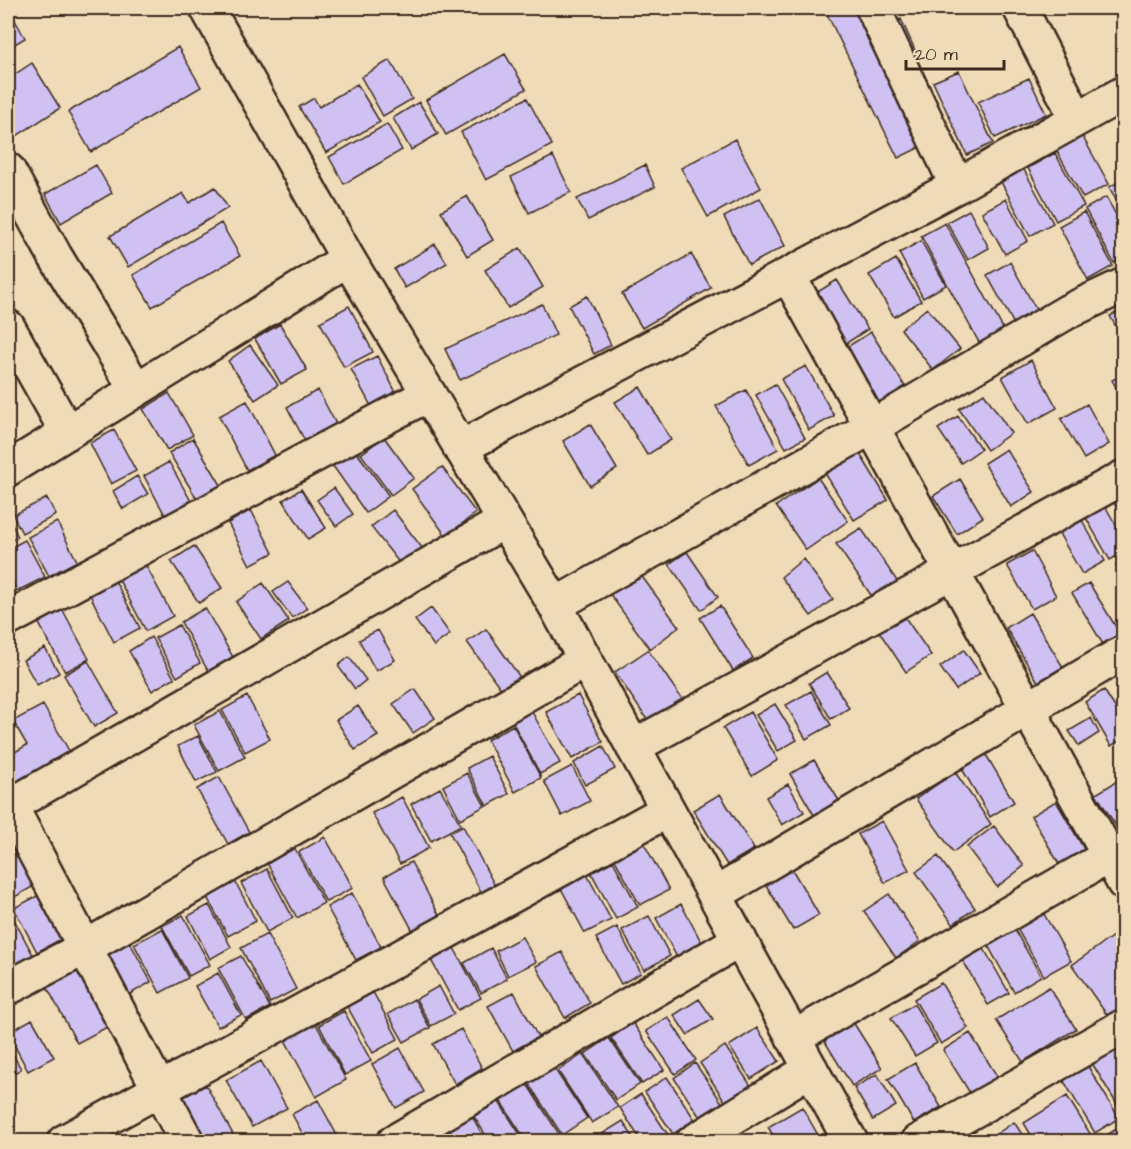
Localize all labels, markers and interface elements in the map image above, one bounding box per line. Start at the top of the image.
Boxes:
scale bar [906,33,1004,71]
text: 20 m [915,42,958,67]

